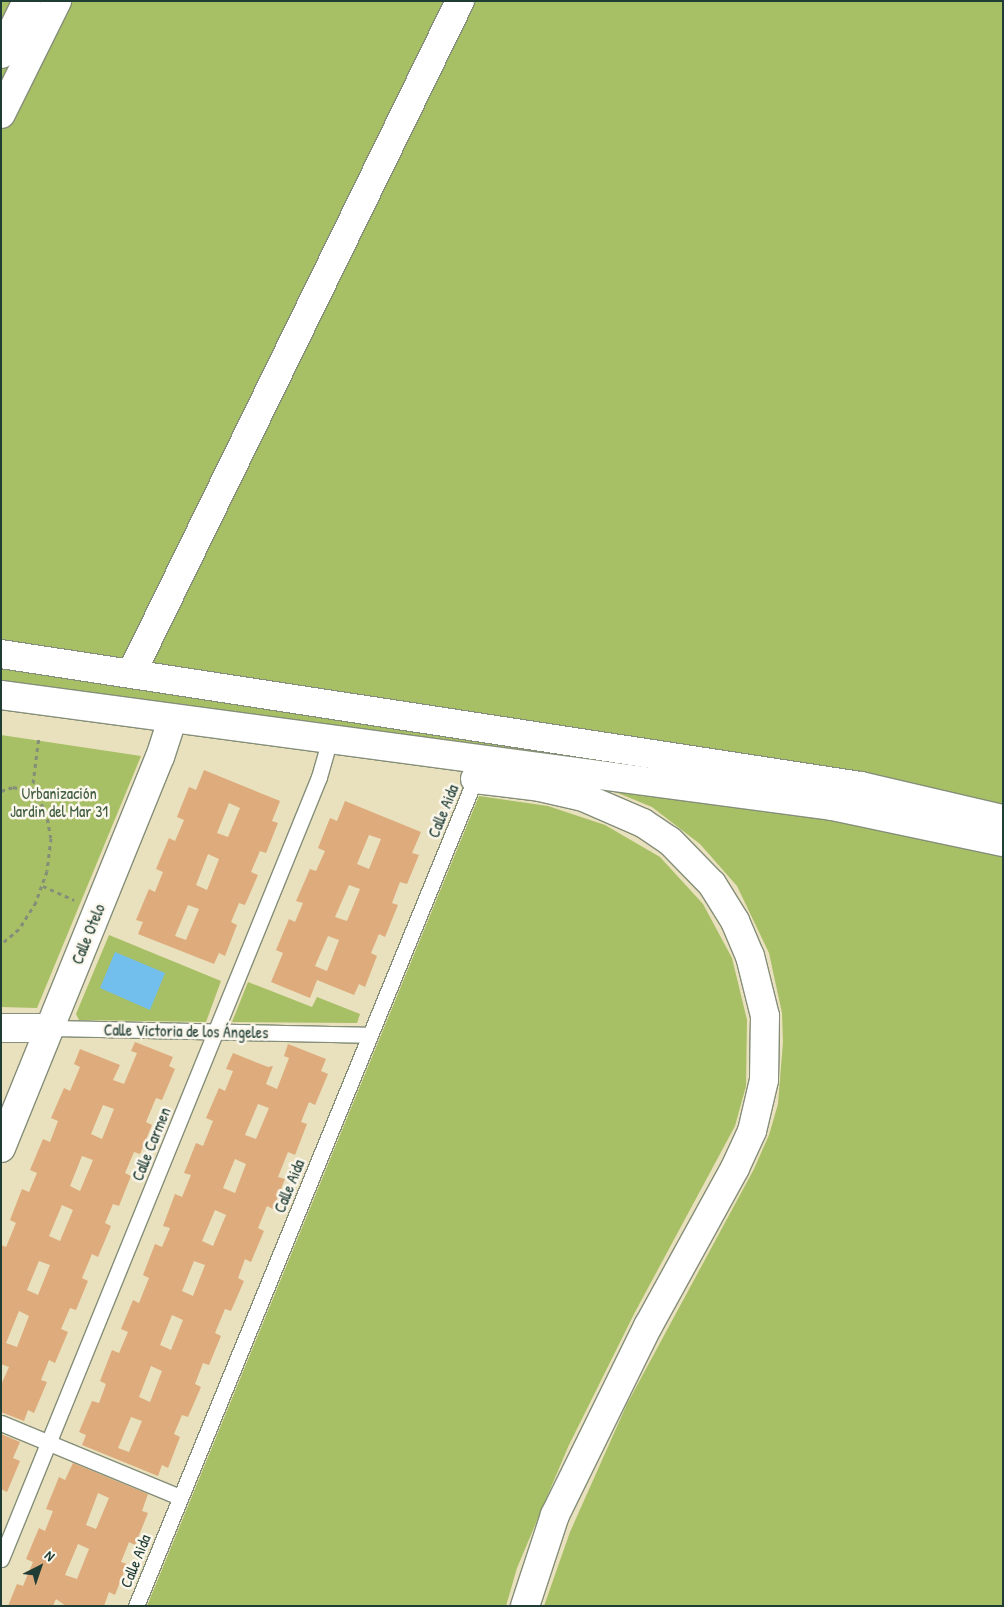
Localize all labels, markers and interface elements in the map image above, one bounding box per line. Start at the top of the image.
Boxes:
street label: Calle Aida [424,781,462,841]
park label: Urbanización Jardin del Mar 31 [10,783,108,821]
street label: Calle Otelo [67,901,109,967]
street label: Calle Victoria de los Ángeles [104,1020,268,1042]
street label: Calle Carmen [128,1104,174,1184]
street label: Calle Aida [270,1156,308,1216]
street label: Calle Aida [116,1531,154,1591]
north arrow [15,1542,65,1592]
text: N [41,1546,59,1565]

